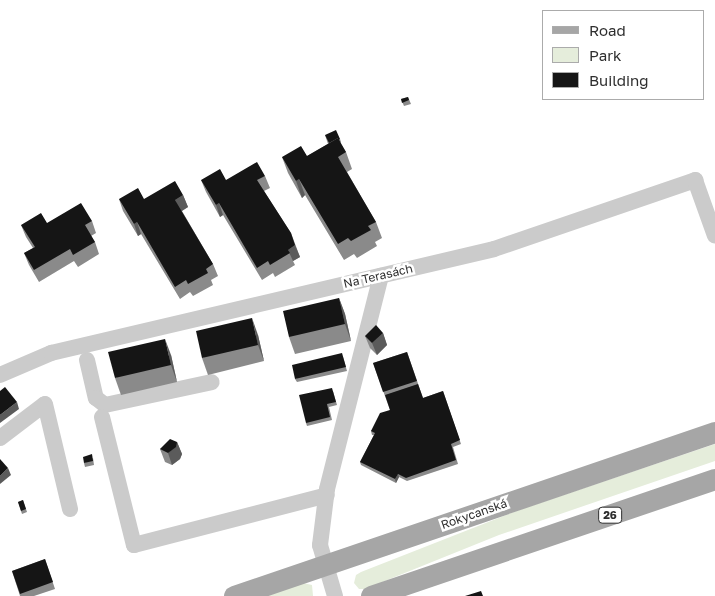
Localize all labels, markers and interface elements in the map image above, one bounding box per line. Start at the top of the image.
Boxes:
legend [542,10,705,100]
text: Road [589,21,626,39]
text: Park [589,46,621,64]
text: Building [589,71,649,89]
street label: Na Terasách [342,261,414,291]
street label: Rokycanská [439,496,509,532]
road number: 26 [598,506,622,524]

